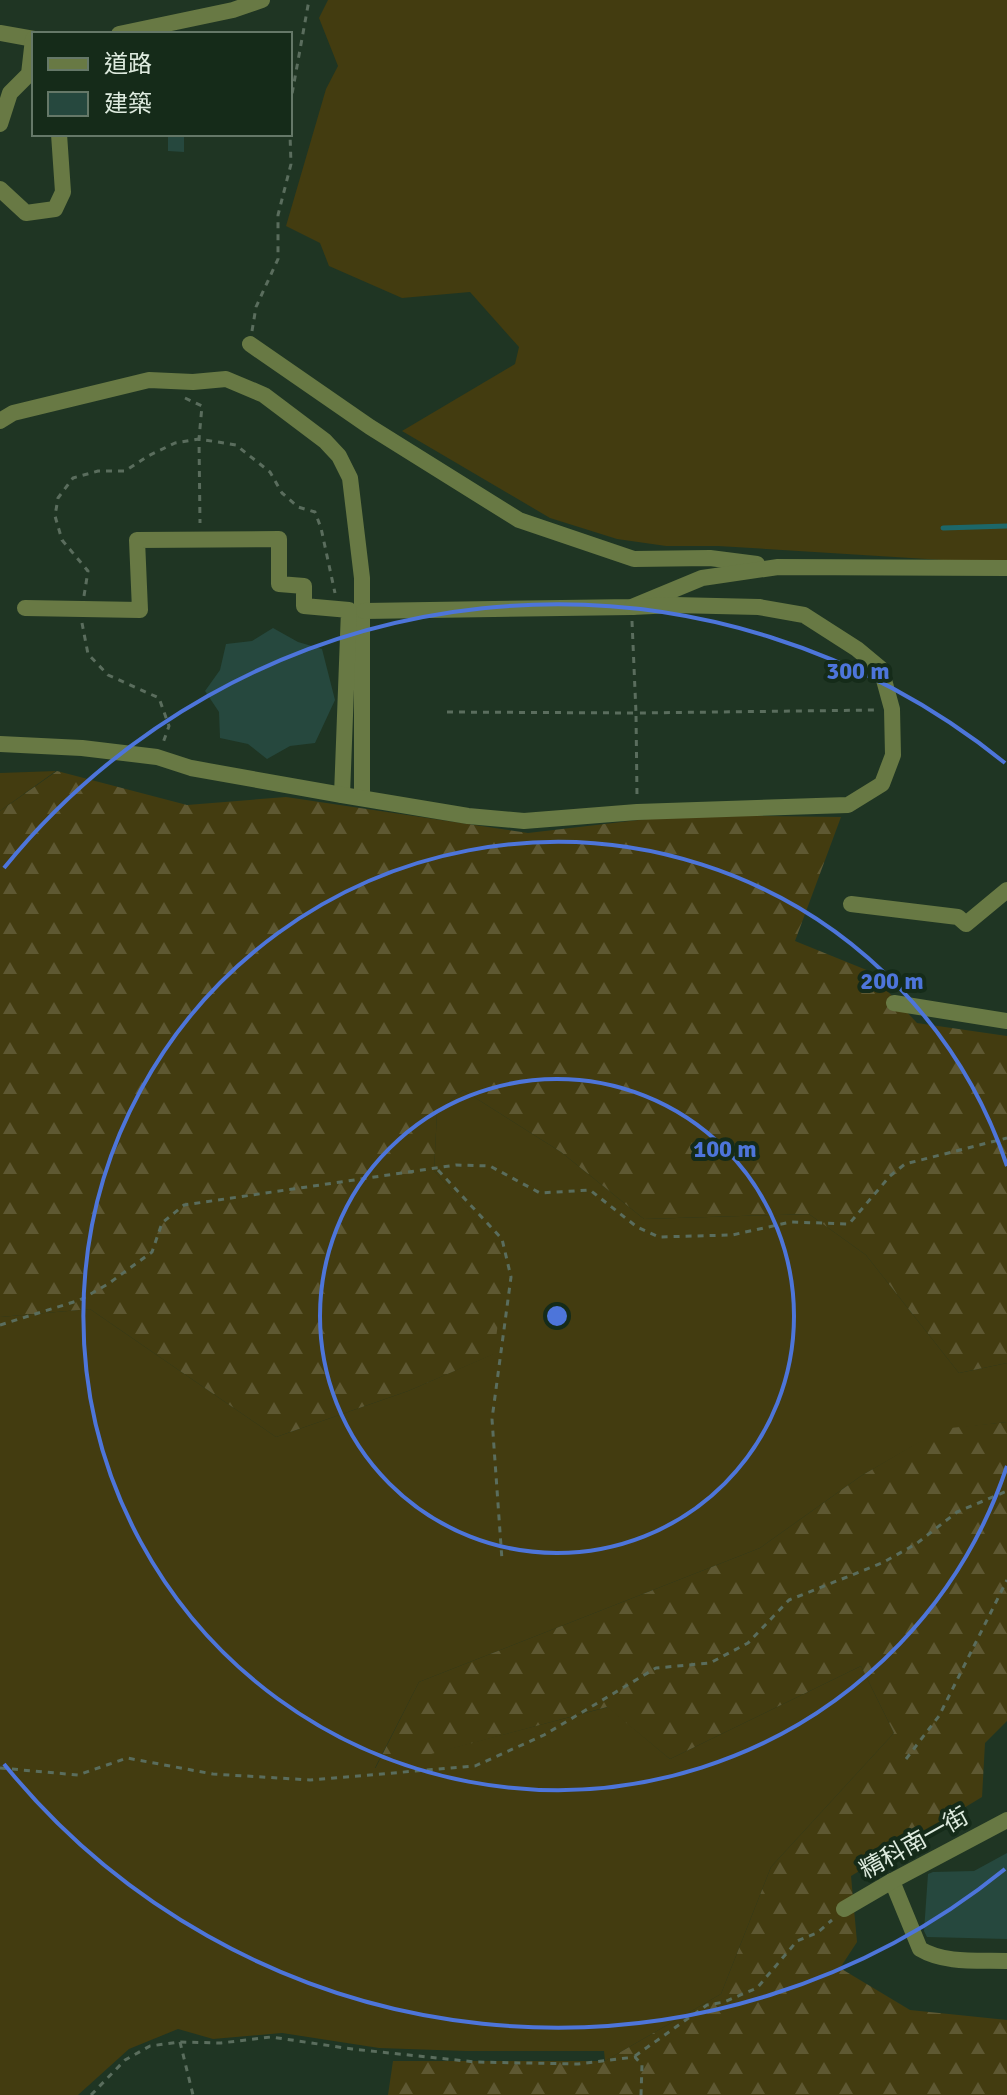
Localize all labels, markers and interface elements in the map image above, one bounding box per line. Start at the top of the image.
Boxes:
legend [32,32,292,136]
text: 道路 [104,49,152,79]
text: 建築 [104,89,152,119]
text: 300 m [826,656,890,686]
text: 200 m [860,966,924,996]
text: 100 m [693,1134,757,1164]
centre of rings [543,1302,571,1330]
street label: 精科南一街 [854,1801,974,1885]

